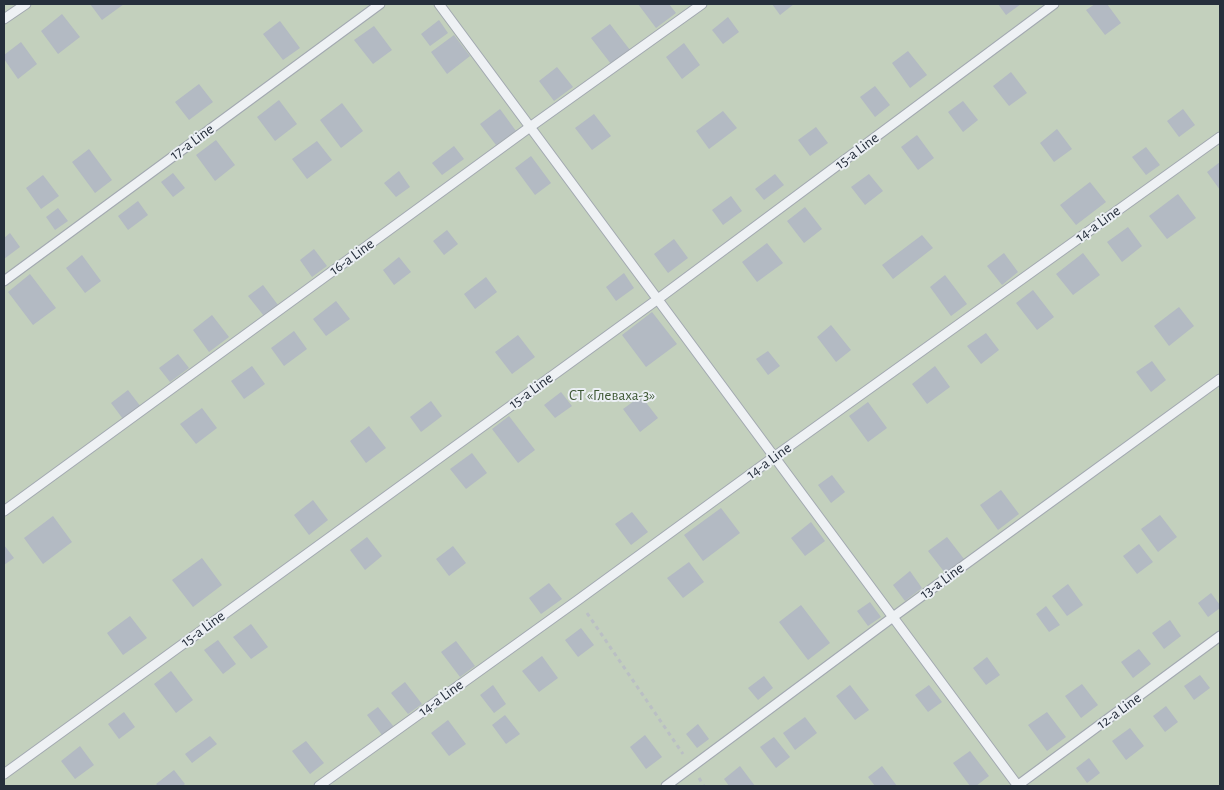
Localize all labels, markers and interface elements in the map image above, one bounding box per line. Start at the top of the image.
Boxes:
street label: 17-a Line [167,120,217,164]
street label: 15-a Line [832,129,882,173]
street label: 14-a Line [1072,202,1124,246]
street label: 16-a Line [326,235,378,279]
street label: 15-a Line [505,369,557,413]
park label: СТ «Глеваха-3» [569,386,655,404]
street label: 14-a Line [743,439,795,483]
street label: 13-a Line [917,559,967,603]
street label: 15-a Line [177,607,229,651]
street label: 14-a Line [415,676,467,720]
street label: 12-a Line [1093,689,1145,733]

